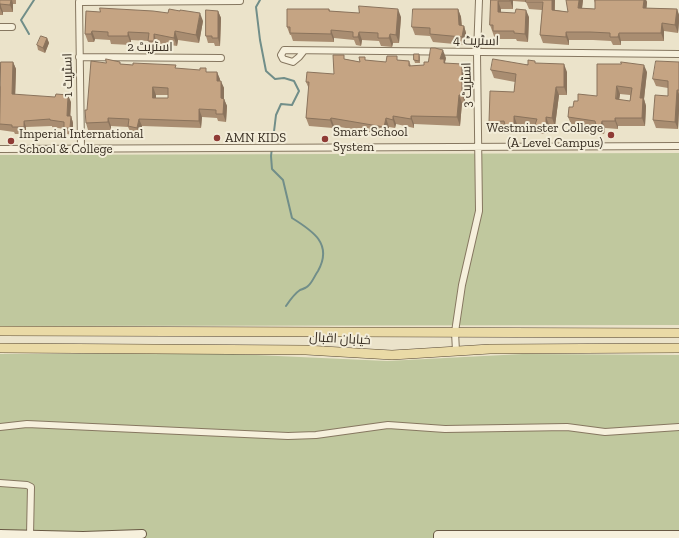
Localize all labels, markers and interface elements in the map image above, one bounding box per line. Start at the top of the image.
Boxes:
street label: اسٹریٹ 4 [453,33,499,49]
street label: اسٹریٹ 2 [127,39,173,55]
street label: اسٹریٹ 1 [60,53,76,97]
street label: اسٹریٹ 3 [459,62,475,108]
place label: Westminster College (A Level Campus) [486,120,603,151]
place label: Smart School System [333,124,408,155]
place label: Imperial International School & College [19,126,144,157]
place label: AMN KIDS [225,130,286,146]
marker: Westminster College (A Level Campus) [606,130,616,140]
marker: AMN KIDS [212,133,222,143]
marker: Smart School System [320,134,330,144]
marker: Imperial International School & College [6,136,16,146]
street label: خیابان اقبال [309,330,371,348]

